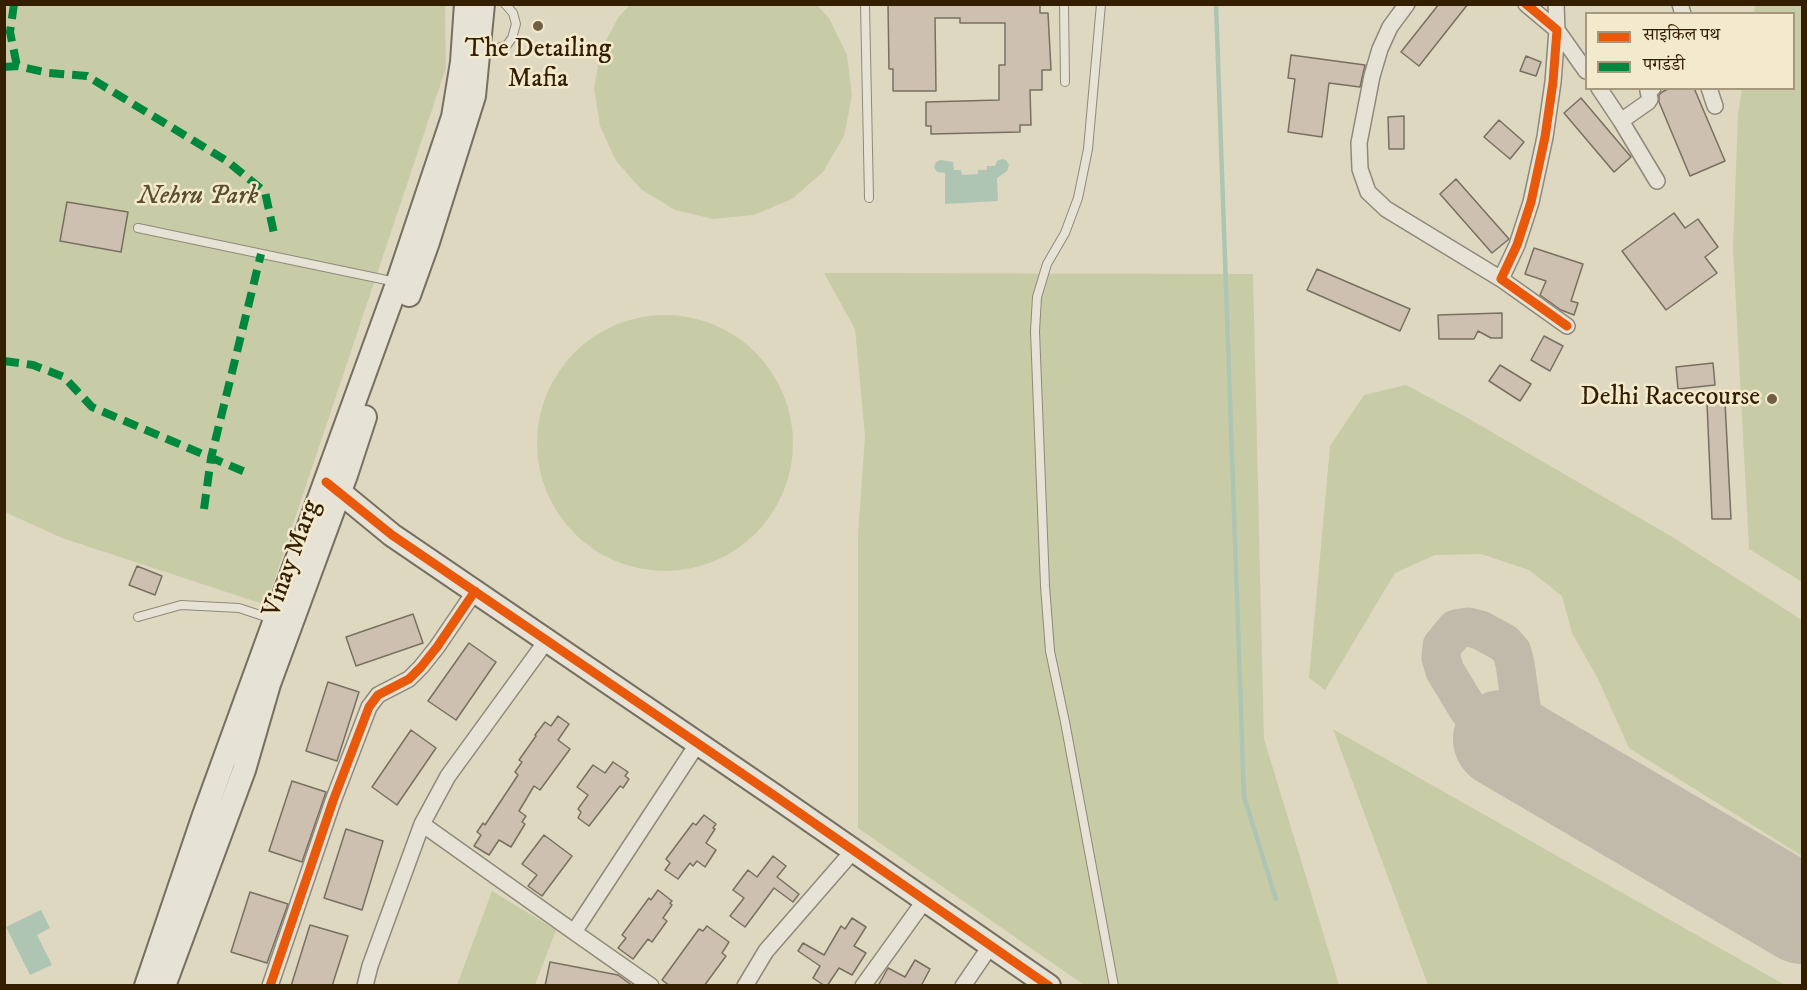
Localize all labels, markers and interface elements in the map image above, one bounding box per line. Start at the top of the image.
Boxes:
legend [1585,12,1795,90]
marker: The Detailing Mafia [531,19,545,33]
text: साइकिल पथ [1643,24,1720,46]
place label: The Detailing Mafia [465,35,611,96]
text: पगडंडी [1643,54,1685,76]
park label: Nehru Park [138,182,258,214]
place label: Delhi Racecourse [1580,383,1760,415]
marker: Delhi Racecourse [1765,392,1779,406]
street label: Vinay Marg [257,496,329,622]

